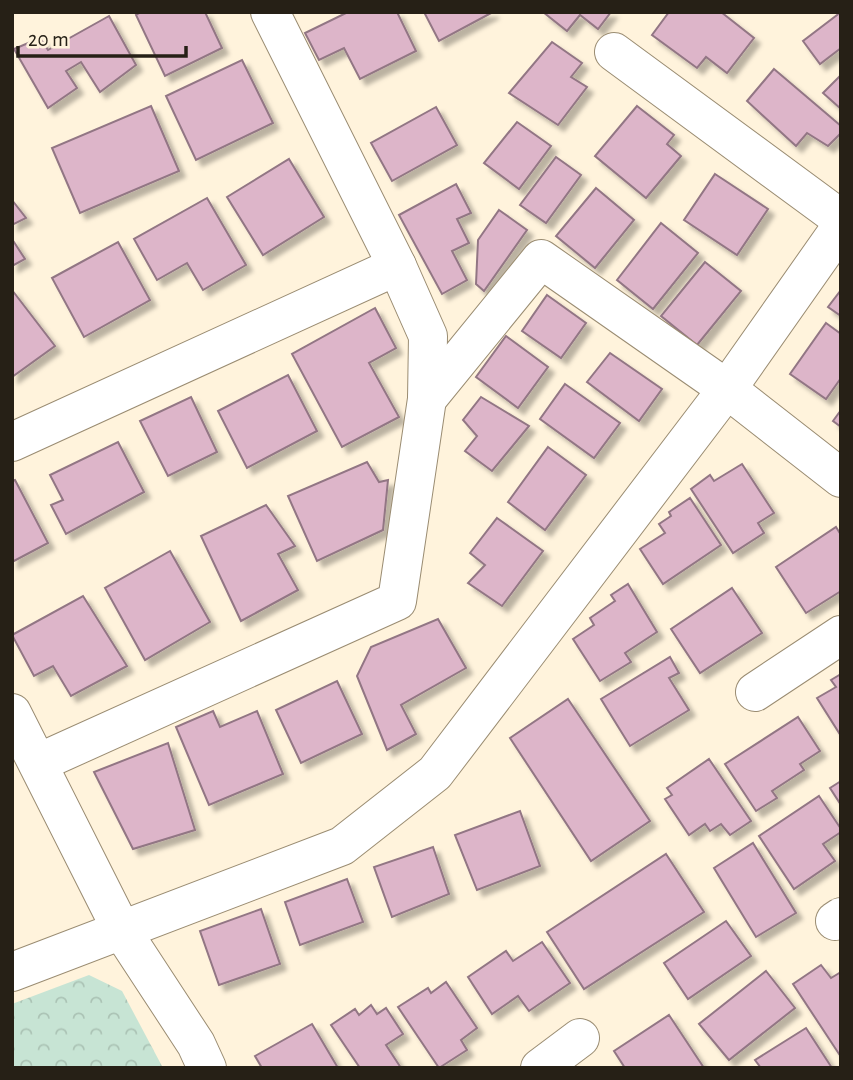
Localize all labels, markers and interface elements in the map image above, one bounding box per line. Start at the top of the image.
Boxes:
scale bar [18,14,186,58]
text: 20 m [28,29,69,50]

